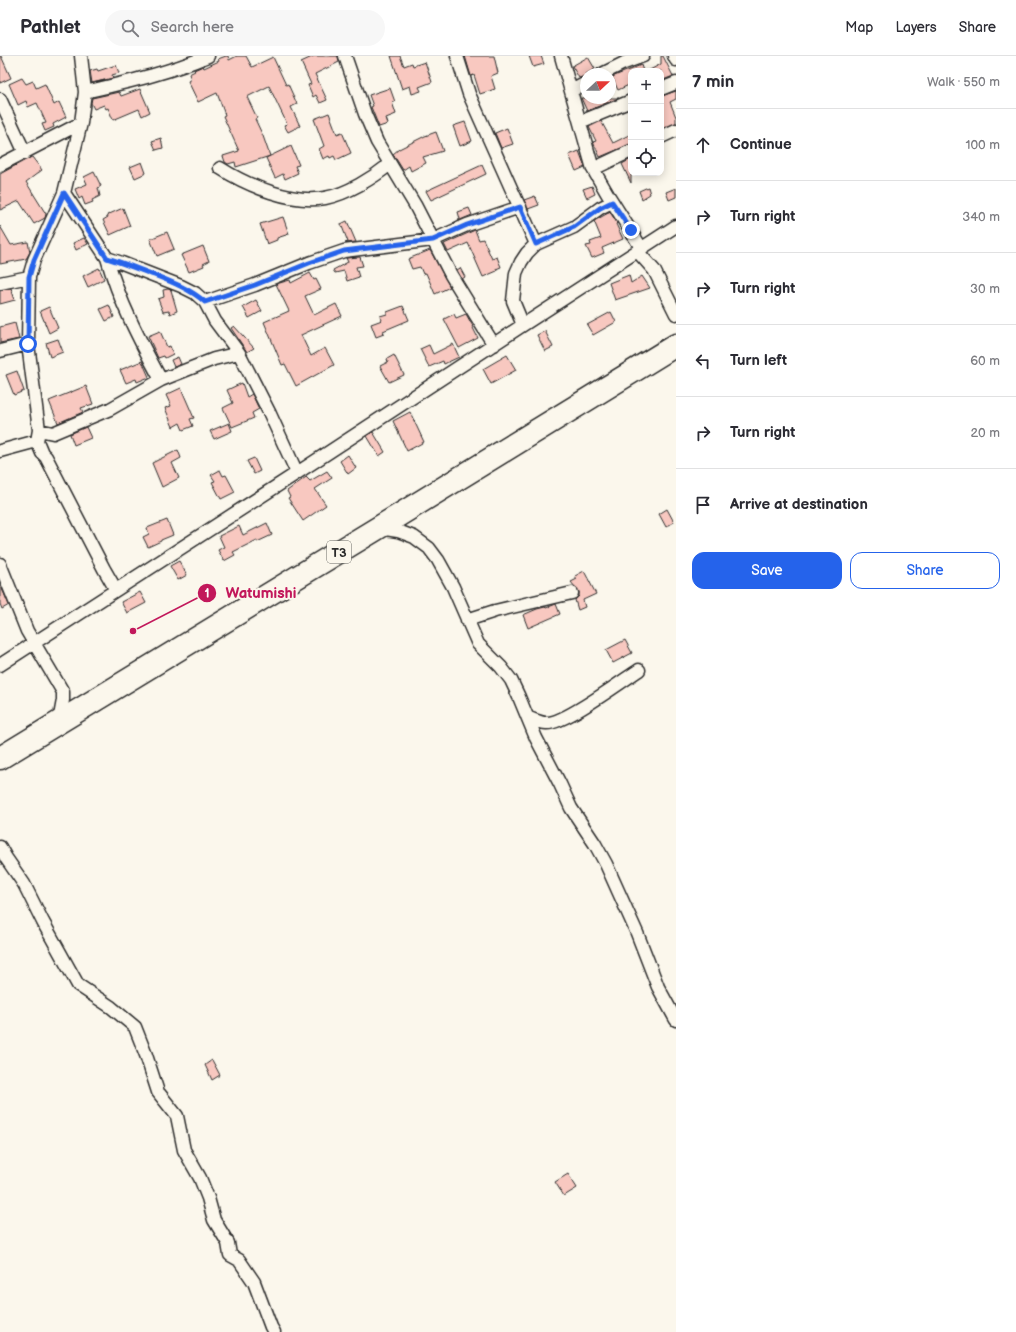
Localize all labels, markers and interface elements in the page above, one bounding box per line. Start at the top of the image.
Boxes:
search box [105,10,385,46]
text: Pathlet [20,16,81,39]
icon: search [119,17,141,39]
text: Search here [151,18,234,37]
text: Map [845,19,873,36]
text: Layers [895,19,937,36]
text: Share [959,19,996,36]
north arrow [580,68,616,104]
map controls [628,68,664,176]
button: + [628,68,664,104]
text: 7 min [692,72,734,92]
text: Walk · 550 m [927,74,1000,90]
button: − [628,104,664,140]
icon: ahead [692,134,714,156]
text: Continue [730,135,792,154]
text: 100 m [965,137,1000,153]
button: locate [628,140,664,176]
icon: right [692,206,714,228]
text: Turn right [730,207,795,226]
text: 340 m [962,209,1000,225]
route end [622,221,640,239]
icon: right [692,278,714,300]
text: Turn right [730,279,795,298]
text: 30 m [970,281,1000,297]
route start [19,335,37,353]
icon: left [692,350,714,372]
text: Turn left [730,351,787,370]
text: 60 m [970,353,1000,369]
icon: right [692,422,714,444]
text: Turn right [730,423,795,442]
text: 20 m [970,425,1000,441]
icon: arrive [692,494,714,516]
text: Arrive at destination [730,495,868,514]
road number: T3 [327,541,351,563]
button: Save [692,552,842,589]
button: Share [850,552,1000,589]
callout: Watumishi [197,580,304,607]
text: Watumishi [226,584,296,603]
text: 1 [204,586,210,601]

